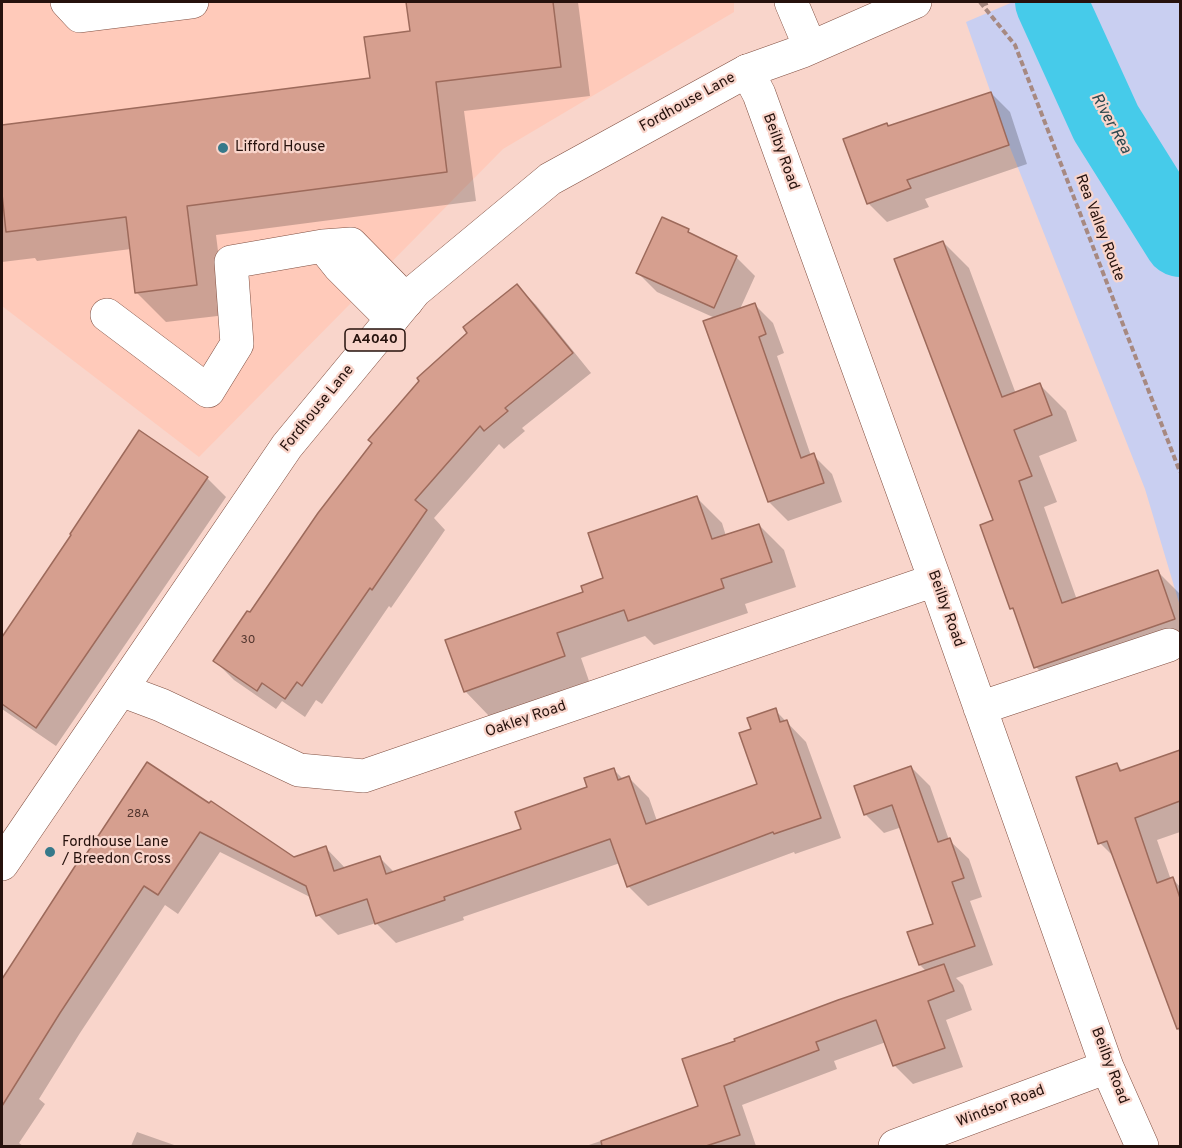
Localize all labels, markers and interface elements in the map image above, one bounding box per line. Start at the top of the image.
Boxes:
street label: Fordhouse Lane [637,69,739,137]
water label: River Rea [1086,90,1134,158]
street label: Beilby Road [758,111,802,193]
place label: Lifford House [235,139,325,157]
marker: Lifford House [216,141,230,155]
street label: Rea Valley Route [1070,172,1128,284]
road number: A4040 [345,329,405,351]
street label: Fordhouse Lane [277,362,359,456]
street label: Beilby Road [923,568,967,650]
house number: 30 [241,634,255,648]
street label: Oakley Road [483,698,569,742]
house number: 28A [127,808,149,822]
place label: Fordhouse Lane / Breedon Cross [62,834,171,869]
marker: Fordhouse Lane / Breedon Cross [43,845,57,859]
street label: Beilby Road [1086,1025,1132,1107]
street label: Windsor Road [954,1082,1048,1132]

